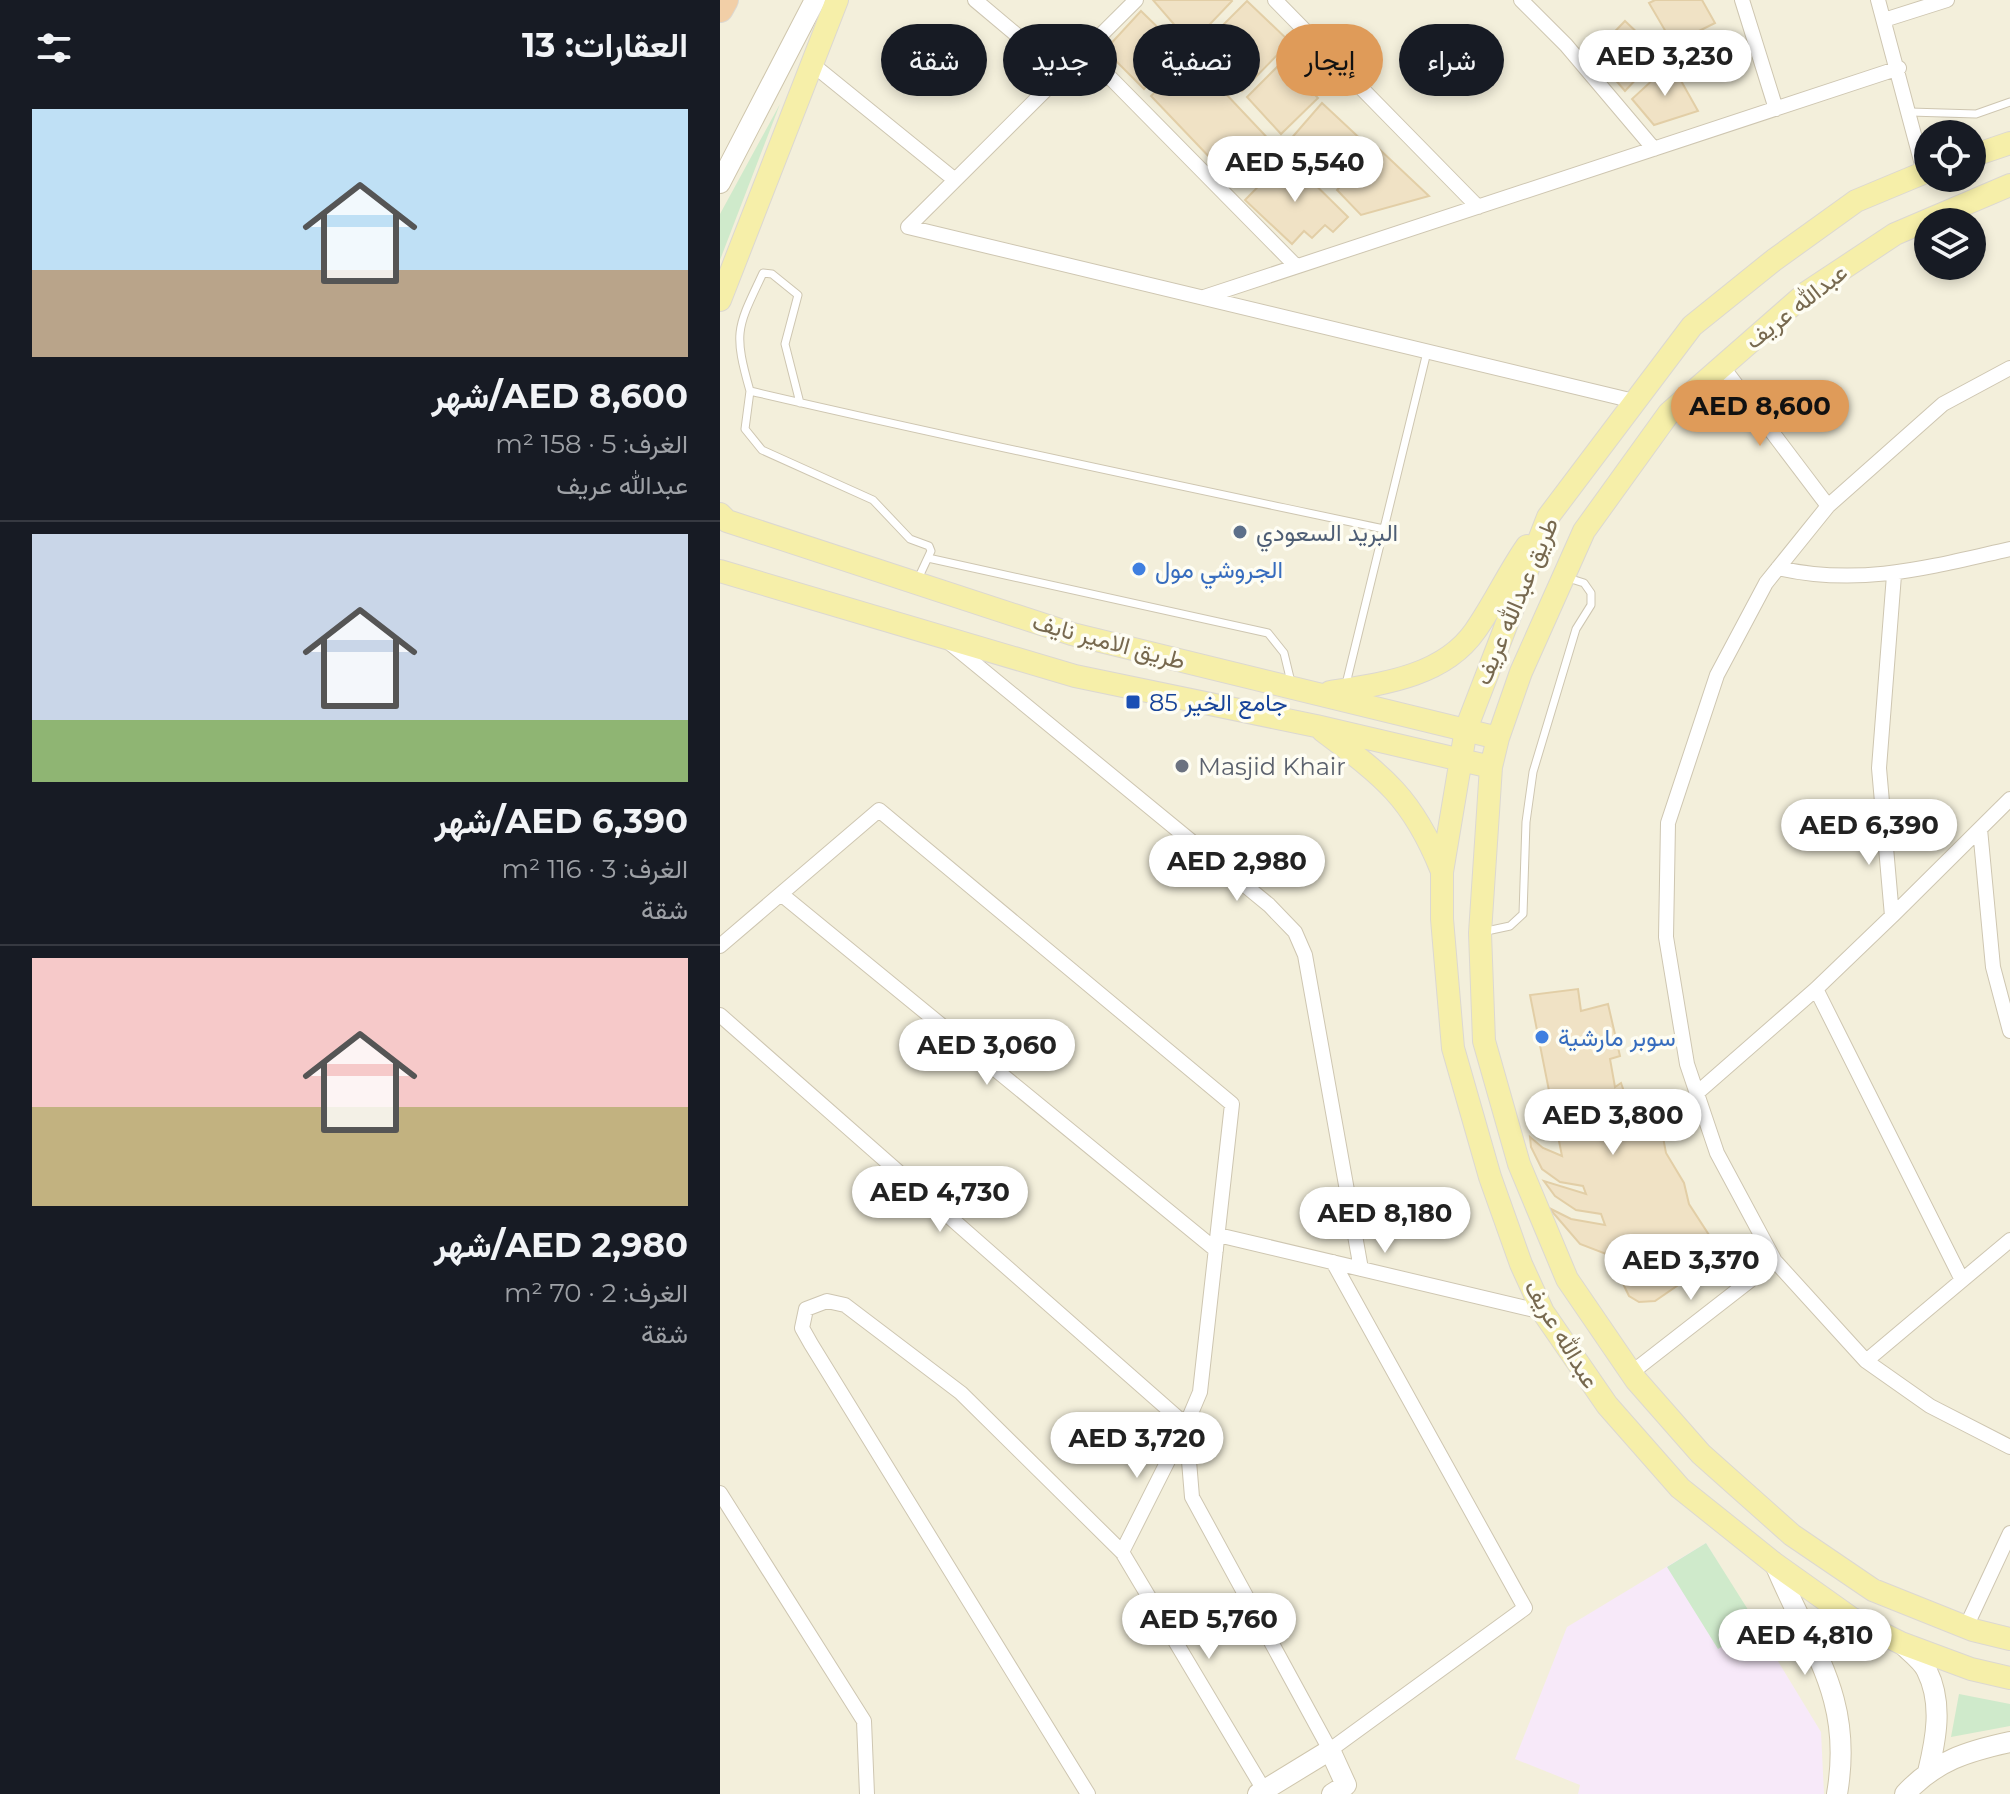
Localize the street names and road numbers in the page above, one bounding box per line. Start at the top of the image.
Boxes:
street label: عبدالله عريف [1739,257,1853,356]
street label: طريق عبدالله عريف [1468,513,1565,689]
street label: طريق الامير نايف [1029,607,1189,676]
street label: عبدالله عريف [1517,1274,1606,1394]

